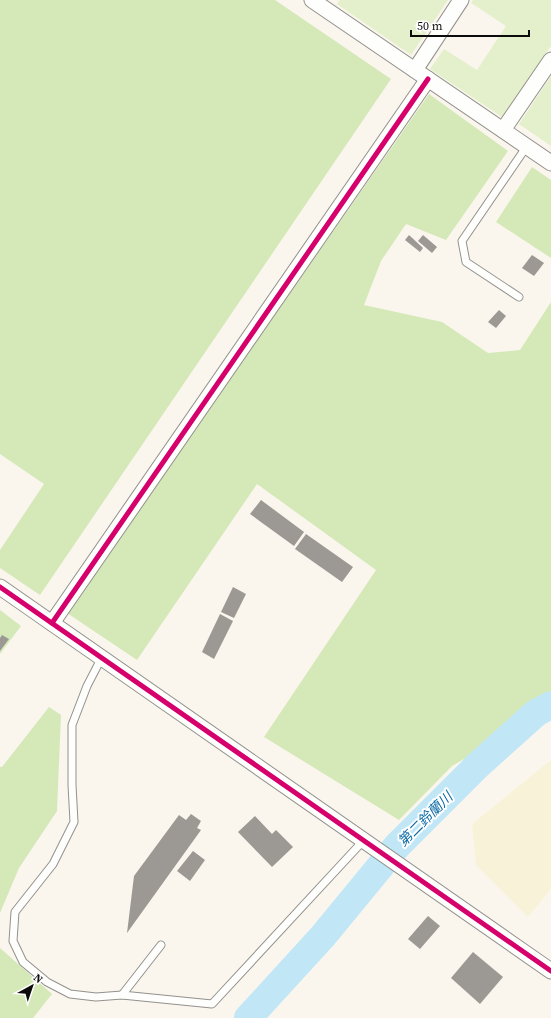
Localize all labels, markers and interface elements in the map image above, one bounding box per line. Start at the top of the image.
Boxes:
scale bar [411,12,529,38]
text: 50 m [417,18,443,34]
water label: 第二鈴蘭川 [393,786,458,851]
north arrow [12,966,52,1006]
text: N [30,970,46,987]

